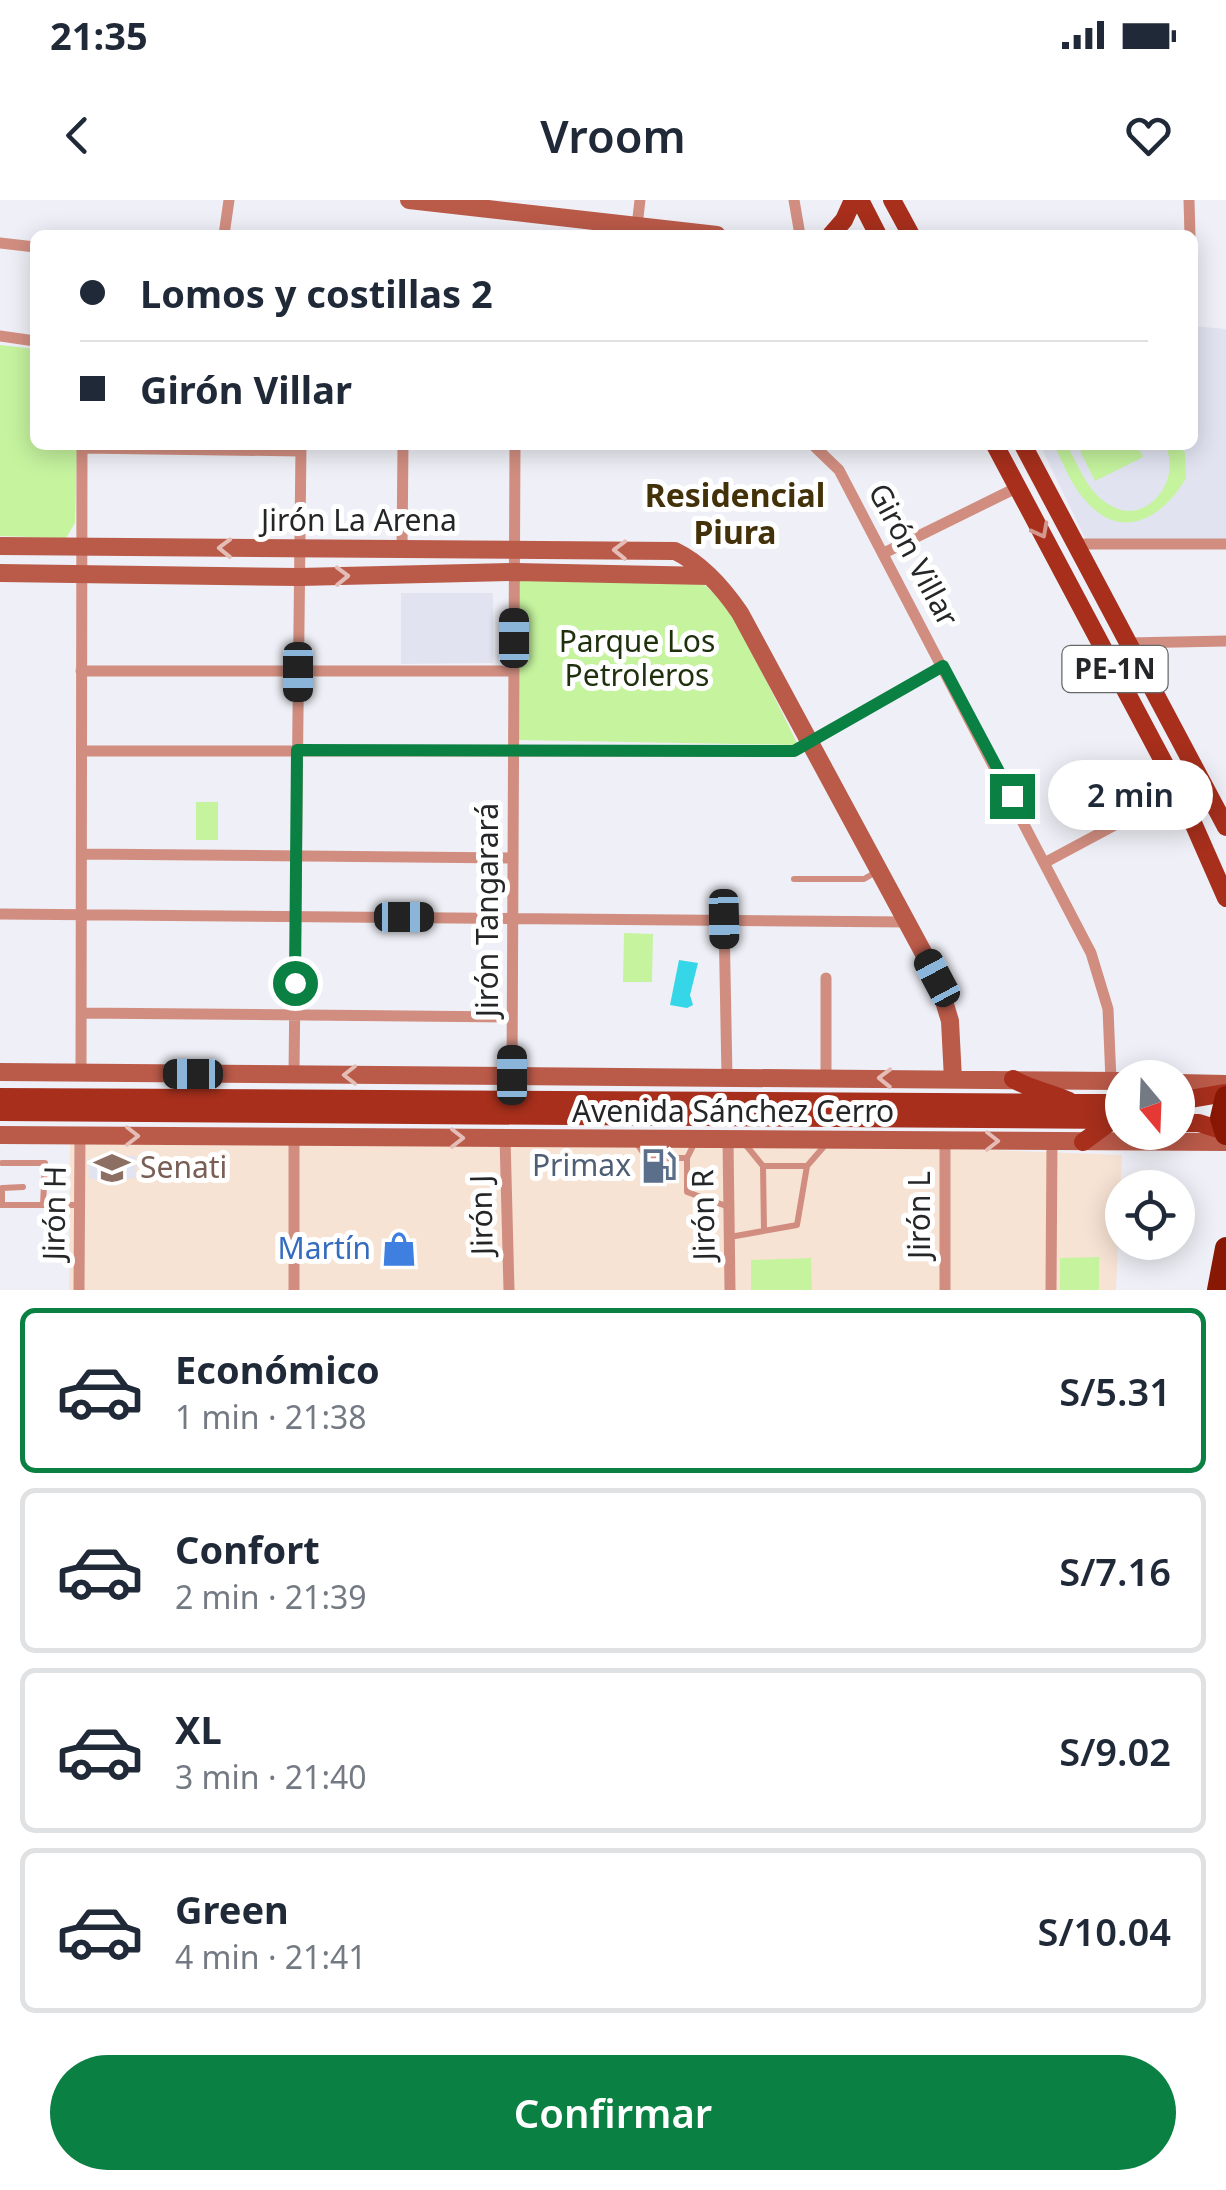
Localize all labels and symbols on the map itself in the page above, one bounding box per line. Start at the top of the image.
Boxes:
district label: Residencial Piura [645,473,825,553]
street label: Girón Villar [860,476,969,633]
street label: Jirón La Arena [258,499,457,540]
one-way arrow [1029,520,1049,538]
one-way arrow [216,537,232,559]
one-way arrow [611,540,627,561]
one-way arrow [335,565,351,586]
car [499,608,529,668]
park label: Parque Los Petroleros [559,620,715,695]
car [283,642,313,702]
road number: PE-1N [1062,646,1168,692]
callout: 2 min [1047,761,1212,831]
route end [990,774,1035,819]
street label: Jirón Tangarará [466,803,507,1020]
car [708,889,740,949]
car [374,902,434,932]
car [910,944,964,1012]
route start [273,961,318,1006]
car [497,1045,527,1105]
car [163,1059,223,1089]
north arrow [1105,1060,1195,1150]
one-way arrow [342,1064,358,1085]
one-way arrow [877,1067,892,1089]
street label: Avenida Sánchez Cerro [572,1090,894,1131]
one-way arrow [126,1125,141,1147]
one-way arrow [450,1127,466,1149]
one-way arrow [986,1130,1001,1152]
place label: Primax [532,1144,631,1185]
place label: Senati [140,1146,227,1187]
fuel station icon: Primax [640,1147,678,1185]
school or university icon: Senati [93,1149,131,1187]
street label: Jirón H [32,1165,75,1264]
street label: Jirón R [681,1169,724,1264]
street label: Jirón L [898,1171,939,1262]
street label: Jirón J [459,1174,502,1259]
place label: Martín [277,1227,371,1268]
shop icon: Martín [380,1230,418,1268]

